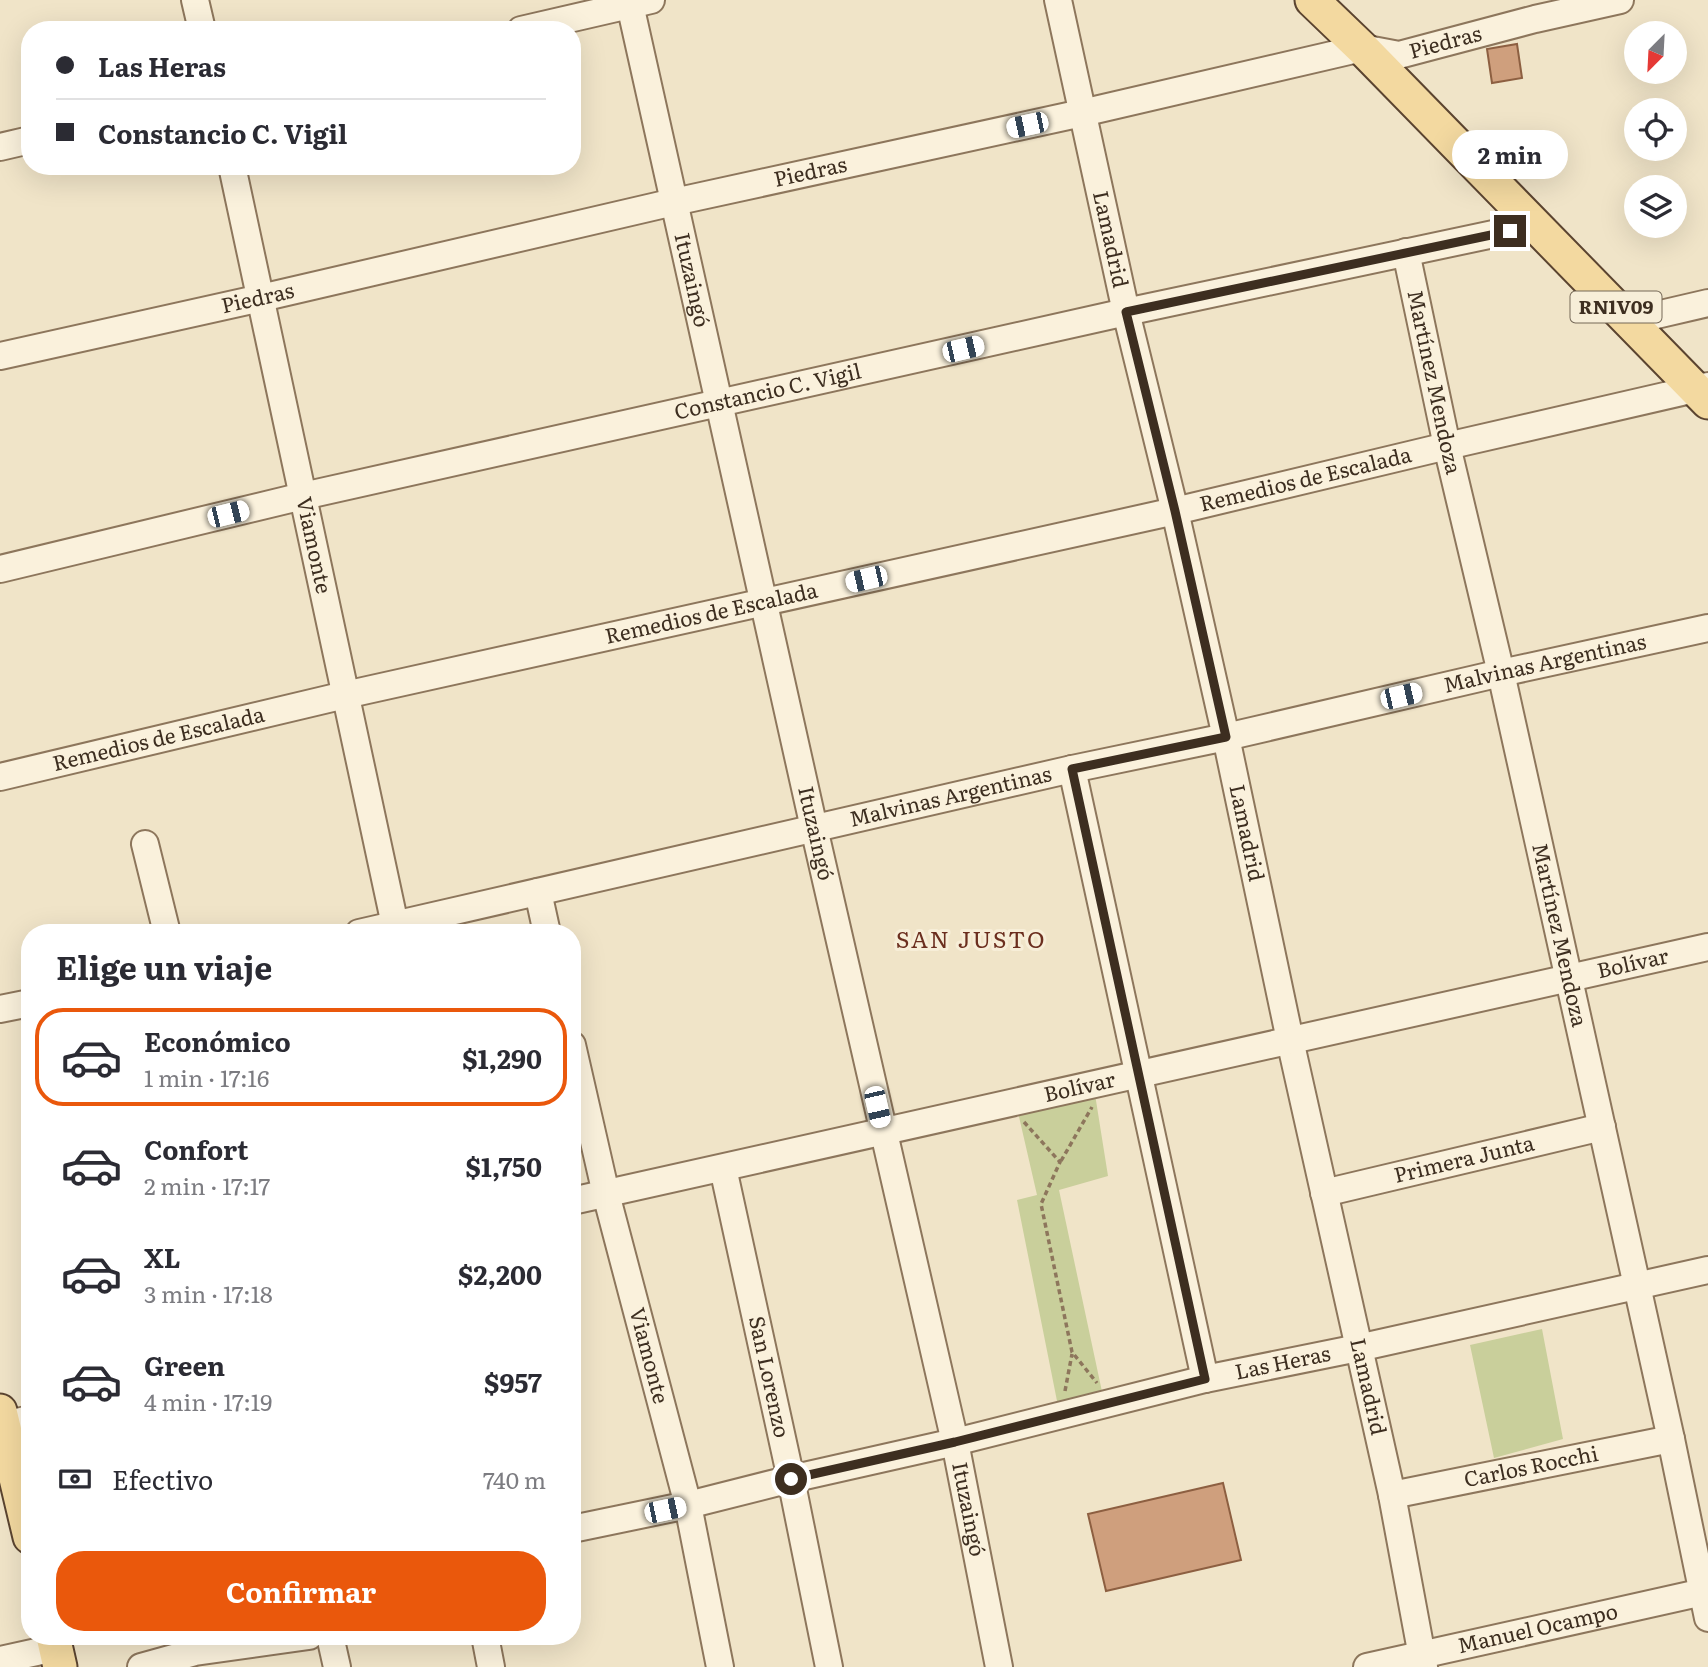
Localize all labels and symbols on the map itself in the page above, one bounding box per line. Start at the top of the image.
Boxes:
street label: Piedras [1405,16,1484,65]
north arrow [1624,21,1687,84]
car [1005,110,1050,140]
callout: 2 min [1452,130,1568,178]
street label: Piedras [770,147,849,193]
street label: Lamadrid [1087,187,1138,290]
route end [1494,215,1526,247]
street label: Ituzaingó [668,229,720,330]
street label: Piedras [218,273,297,319]
street label: Martínez Mendoza [1401,287,1471,477]
road number: RN1V09 [1570,292,1662,322]
car [941,334,986,364]
street label: Constancio C. Vigil [671,354,864,426]
street label: Remedios de Escalada [1196,437,1415,518]
street label: Viamonte [290,494,341,596]
car [206,499,251,529]
car [844,564,889,594]
street label: Remedios de Escalada [602,573,821,650]
street label: Malvinas Argentinas [1440,624,1648,699]
car [1379,681,1424,711]
street label: Remedios de Escalada [49,697,268,777]
street label: Malvinas Argentinas [846,756,1054,833]
street label: Lamadrid [1223,781,1274,884]
street label: Ituzaingó [792,783,844,883]
street label: Martínez Mendoza [1526,839,1597,1030]
district label: SAN JUSTO [896,921,1046,955]
street label: Bolívar [1594,938,1671,984]
street label: Bolívar [1040,1062,1118,1108]
car [863,1084,892,1130]
street label: Primera Junta [1390,1126,1537,1189]
street label: Viamonte [624,1304,679,1407]
street label: San Lorenzo [743,1313,800,1440]
street label: Lamadrid [1344,1335,1396,1438]
street label: Las Heras [1232,1336,1333,1386]
street label: Carlos Rocchi [1461,1436,1601,1493]
street label: Ituzaingó [946,1459,995,1559]
route start [775,1463,807,1495]
car [643,1495,688,1525]
street label: Manuel Ocampo [1454,1594,1620,1659]

